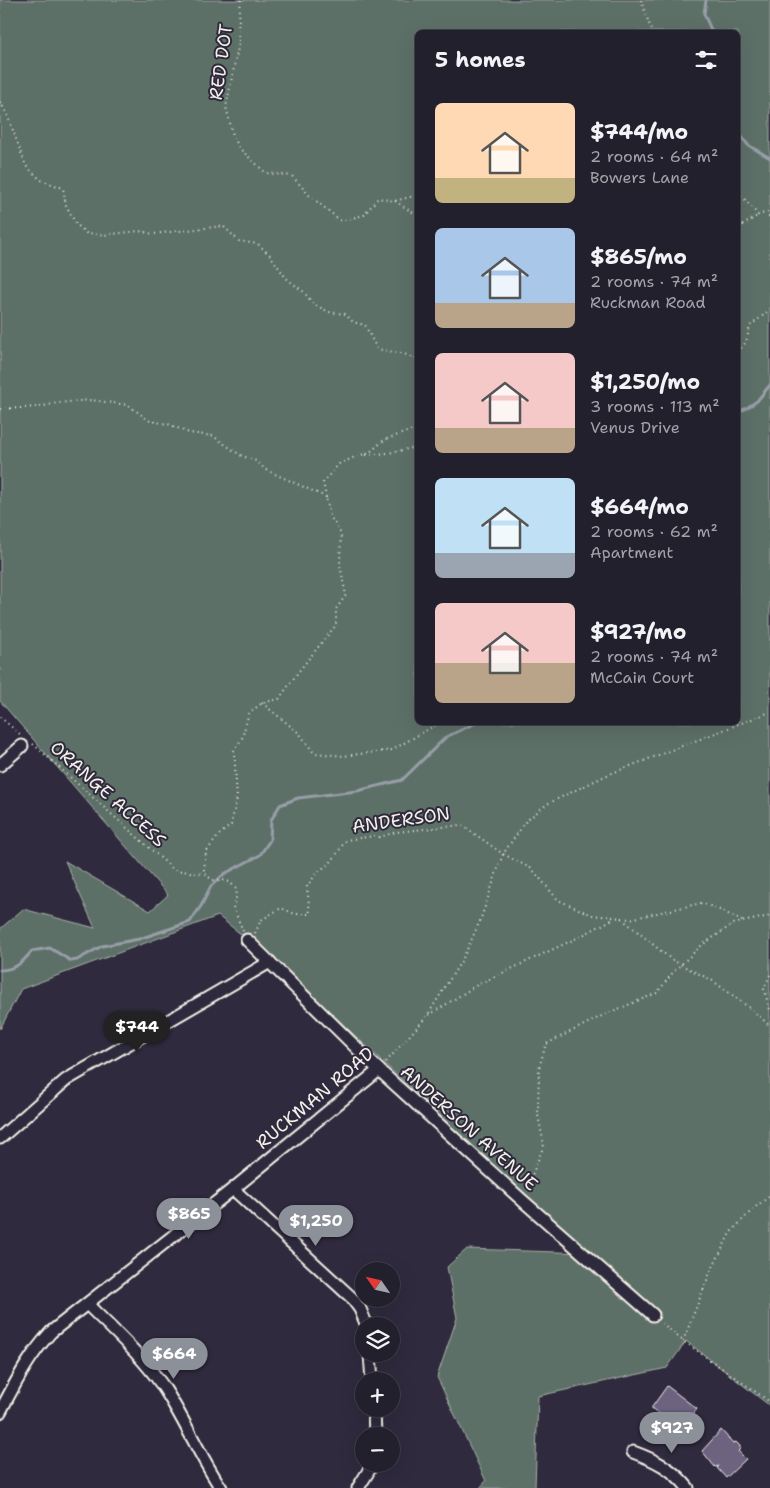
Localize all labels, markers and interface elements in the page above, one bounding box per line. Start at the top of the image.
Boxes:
street label: RED DOT [204,22,238,102]
text: 5 homes [435,46,526,74]
icon: filters [692,46,720,74]
text: $744/mo [590,118,688,146]
icon: home [475,123,535,183]
text: 2 rooms · 64 m² [590,146,718,167]
text: Bowers Lane [590,167,689,188]
text: $865/mo [590,243,687,271]
icon: home [475,248,535,308]
text: 2 rooms · 74 m² [590,271,718,292]
text: Ruckman Road [590,292,706,313]
text: $1,250/mo [590,368,700,396]
icon: home [475,373,535,433]
text: 3 rooms · 113 m² [590,396,720,417]
text: Venus Drive [590,417,680,438]
text: $664/mo [590,493,689,521]
icon: home [475,498,535,558]
text: 2 rooms · 62 m² [590,521,718,542]
text: Apartment [590,542,673,563]
text: $927/mo [590,618,686,646]
icon: home [475,623,535,683]
text: 2 rooms · 74 m² [590,646,718,667]
text: McCain Court [590,667,694,688]
street label: ORANGE ACCESS [45,736,171,852]
street label: ANDERSON [350,801,452,839]
pin: $744 [107,1010,167,1053]
text: $744 [115,1016,159,1037]
street label: RUCKMAN ROAD [251,1041,379,1154]
street label: ANDERSON AVENUE [395,1060,543,1196]
pin: $865 [159,1198,219,1240]
text: $865 [167,1203,211,1224]
pin: $1,250 [275,1204,357,1247]
text: $1,250 [289,1210,343,1231]
north arrow [355,1262,400,1308]
map controls [355,1262,400,1472]
button: layers [355,1317,400,1362]
pin: $664 [144,1338,204,1380]
text: $664 [152,1343,196,1364]
button: + [355,1372,400,1417]
pin: $927 [642,1412,702,1454]
text: $927 [651,1417,694,1438]
button: − [355,1427,400,1472]

